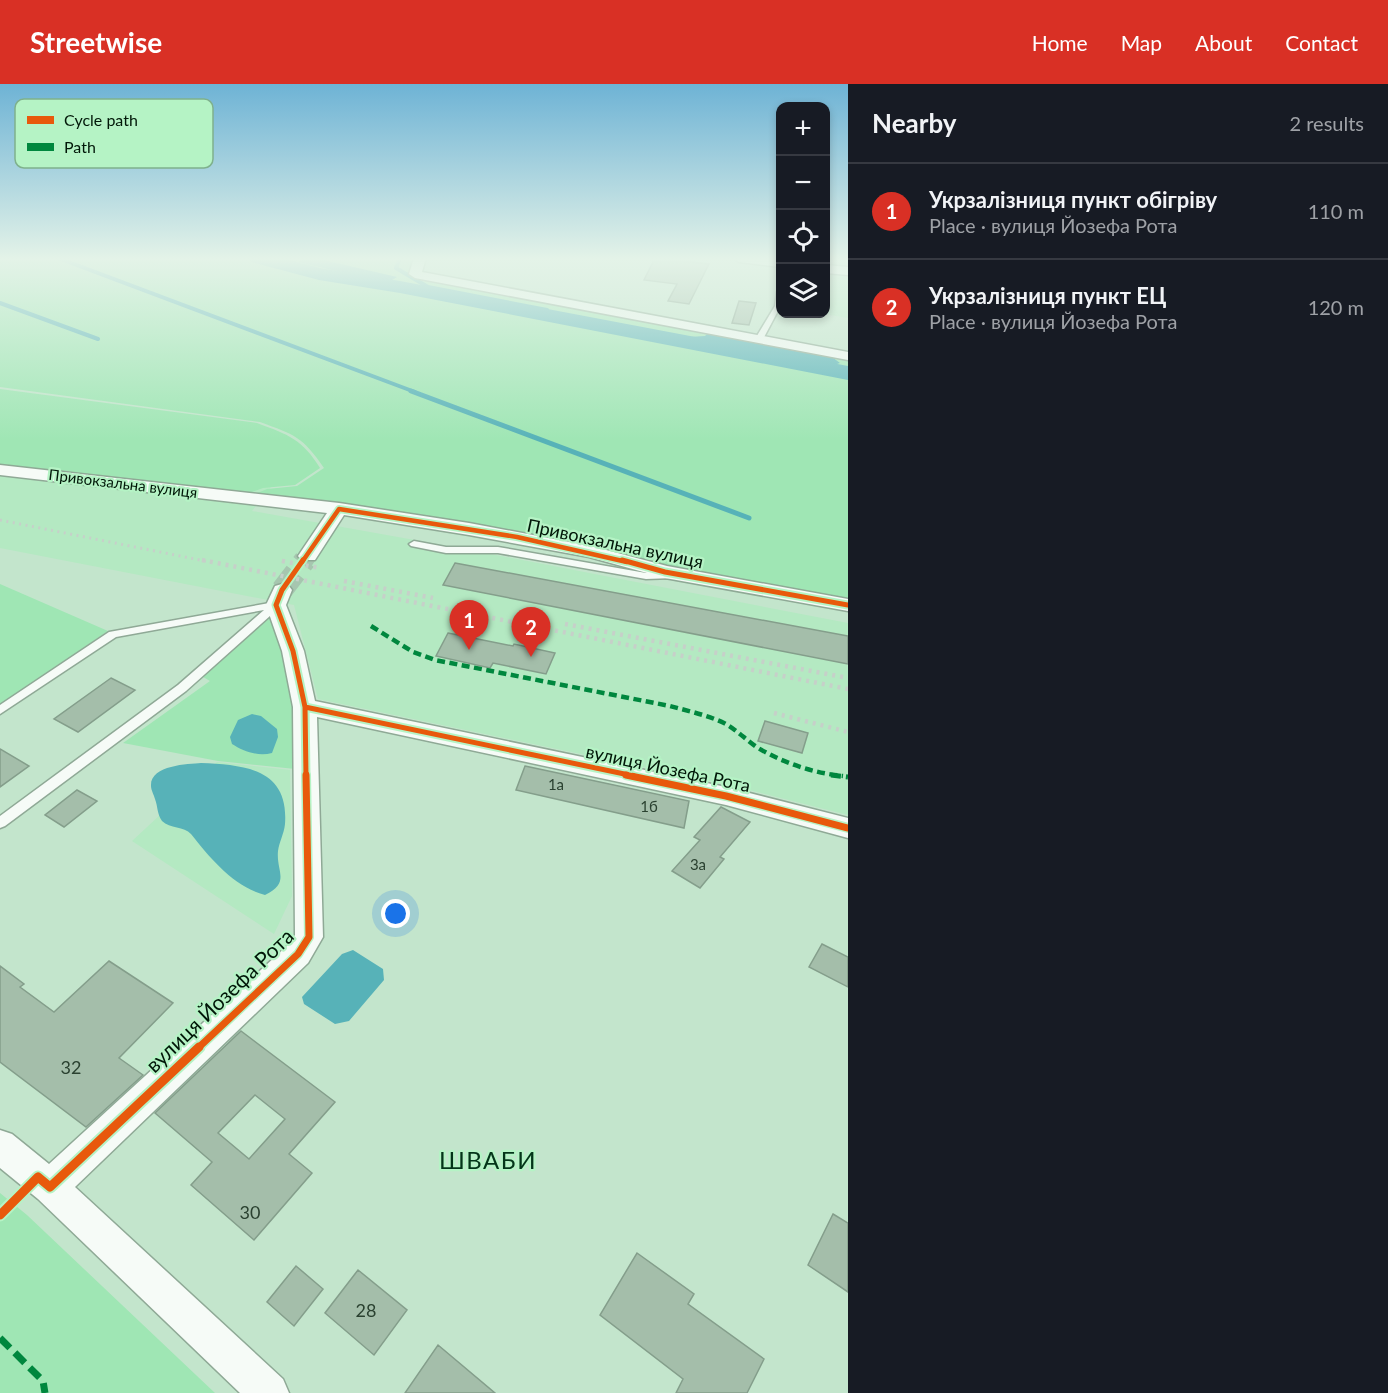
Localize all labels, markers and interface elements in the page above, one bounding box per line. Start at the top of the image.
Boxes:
text: Streetwise [30,25,162,59]
text: Home [1032,30,1088,55]
text: Map [1121,30,1162,55]
text: About [1195,30,1252,55]
text: Contact [1285,30,1358,55]
legend [15,99,213,168]
map controls [776,102,830,318]
button: + [776,102,830,156]
text: Nearby [872,107,957,139]
text: Cycle path [64,110,138,129]
text: 2 results [1289,111,1364,135]
text: Path [64,137,96,156]
button: − [776,156,830,210]
text: Укрзалізниця пункт обігріву [929,186,1217,213]
text: 1 [886,199,897,223]
text: 110 m [1308,199,1364,223]
button: locate [776,210,830,264]
text: Place · вулиця Йозефа Рота [929,213,1177,237]
button: layers [776,264,830,318]
text: Укрзалізниця пункт ЕЦ [929,282,1166,309]
text: 2 [886,295,897,319]
text: 120 m [1308,295,1364,319]
text: Place · вулиця Йозефа Рота [929,309,1177,333]
street label: Привокзальна вулиця [48,465,199,501]
street label: Привокзальна вулиця [525,514,705,572]
pin: 1 [450,600,488,650]
pin: 2 [512,608,550,657]
street label: вулиця Йозефа Рота [584,740,753,796]
house number: 1а [548,775,564,793]
house number: 1б [640,797,658,815]
house number: 3а [690,855,706,873]
your location [381,899,410,928]
street label: вулиця Йозефа Рота [140,923,298,1077]
house number: 32 [61,1056,81,1078]
district label: ШВАБИ [439,1145,537,1174]
house number: 30 [240,1201,260,1223]
house number: 28 [356,1299,376,1321]

